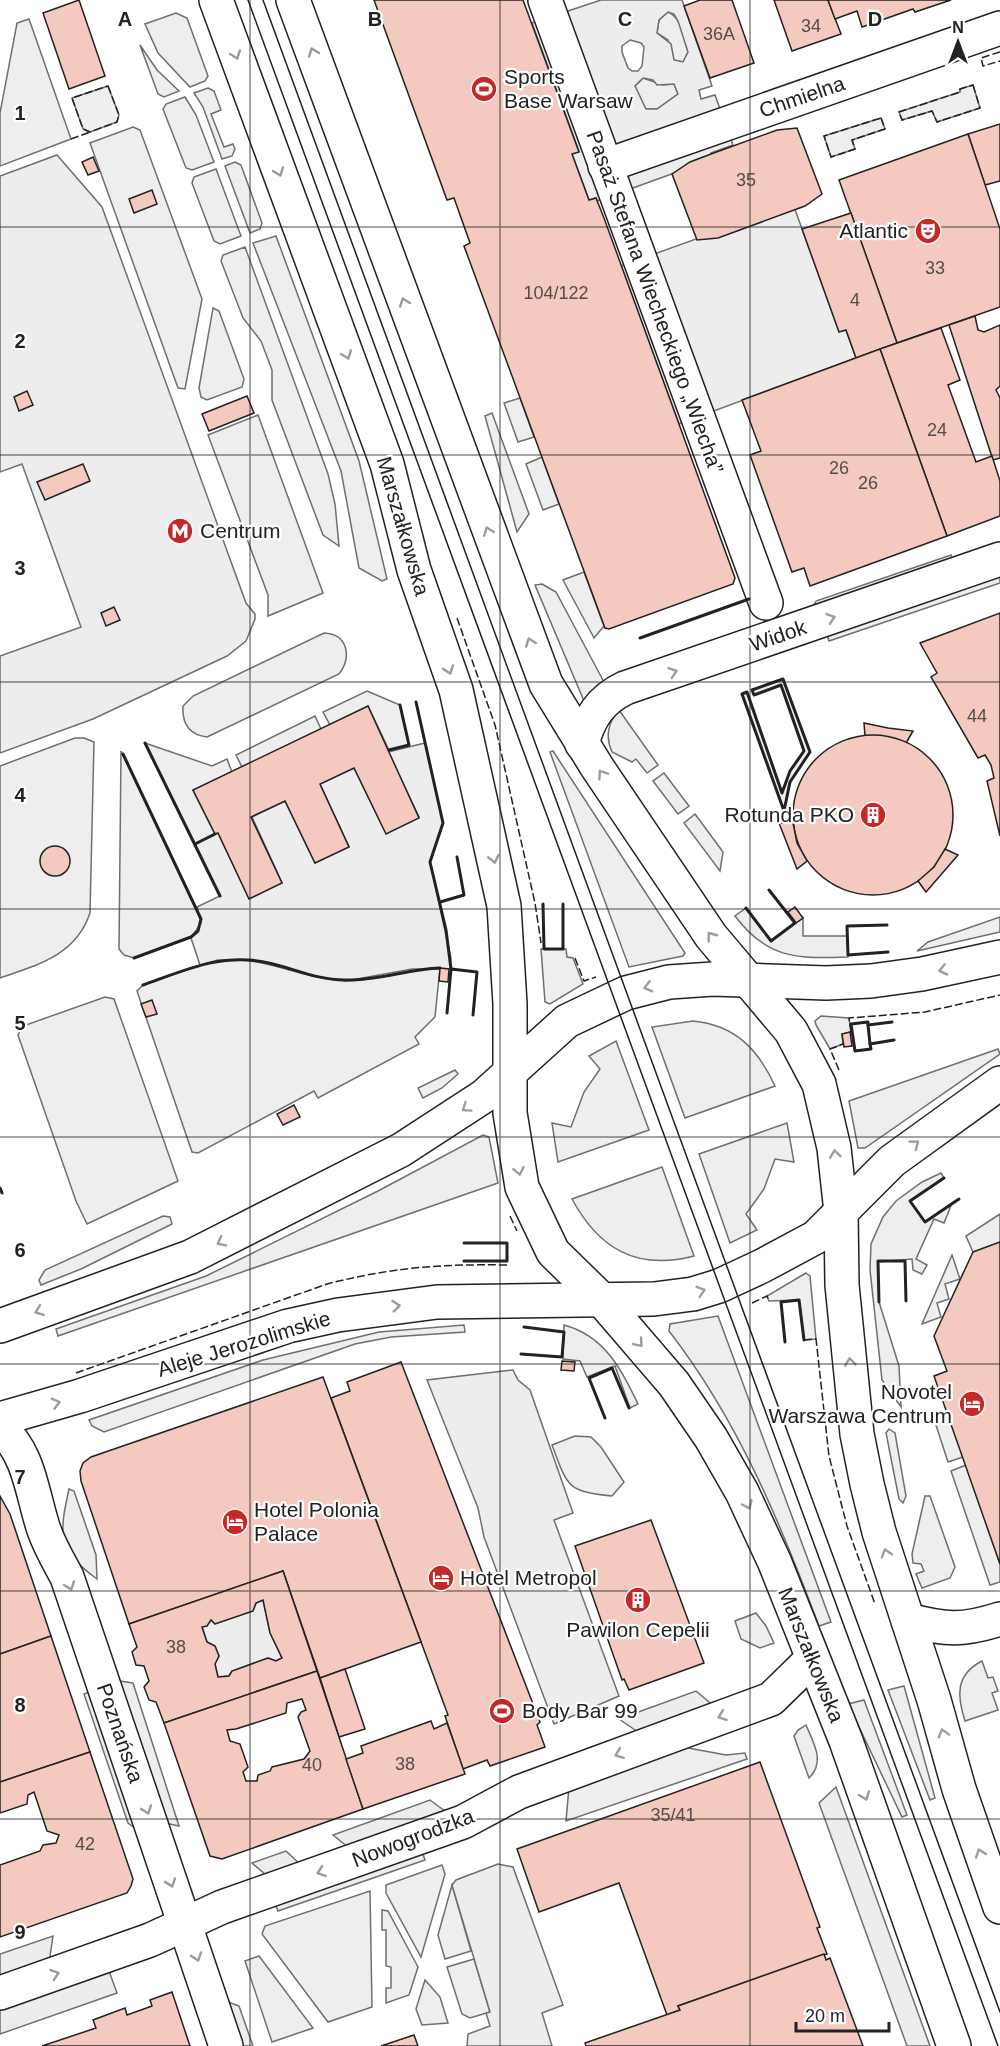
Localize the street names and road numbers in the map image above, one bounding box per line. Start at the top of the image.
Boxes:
street label: Chmielna [756,71,848,122]
street label: Pasaż Stefana Wiecheckiego „Wiecha” [583,127,728,476]
street label: Marszałkowska [373,454,434,598]
street label: Widok [747,615,810,656]
street label: Aleje Jerozolimskie [155,1306,333,1381]
street label: Marszałkowska [774,1584,849,1726]
street label: Poznańska [93,1680,148,1786]
street label: Nowogrodzka [349,1804,477,1871]

